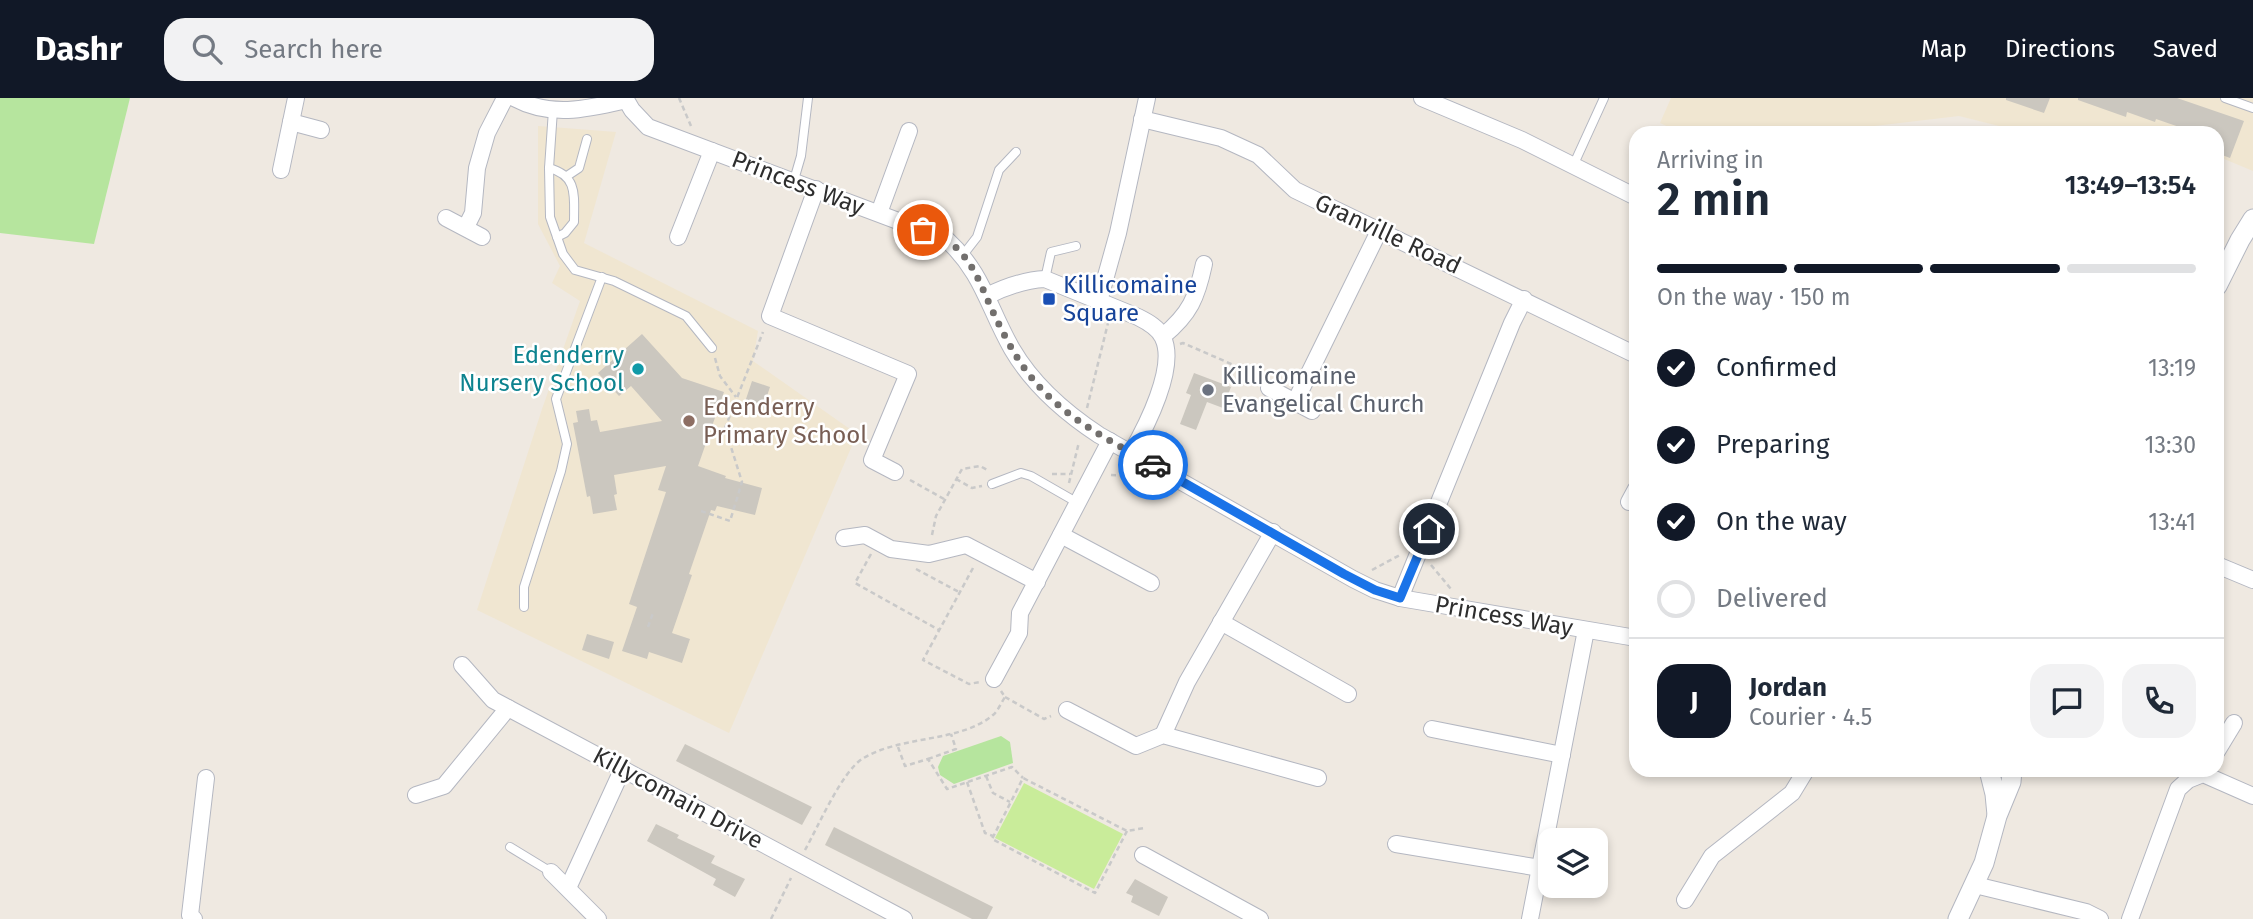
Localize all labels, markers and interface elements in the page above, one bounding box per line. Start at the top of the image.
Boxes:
search box [164,18,654,81]
text: Dashr [35,29,122,69]
icon: search [188,30,226,68]
text: Search here [244,34,383,65]
text: Map [1921,35,1967,63]
text: Directions [2005,35,2115,63]
text: Saved [2153,35,2218,63]
street label: Princess Way [728,145,868,221]
text: Arriving in [1657,146,1764,174]
text: 13:49–13:54 [2065,170,2196,201]
text: 2 min [1657,172,1770,227]
street label: Granville Road [1311,188,1465,280]
pin [893,200,953,260]
icon: bag [904,211,942,249]
place label: Killicomaine Square [1063,271,1197,327]
text: On the way · 150 m [1657,283,1850,311]
marker: Killicomaine Square [1041,291,1057,307]
place label: Edenderry Nursery School [459,341,624,397]
icon: check [1657,349,1695,387]
text: Confirmed [1716,352,1837,383]
text: 13:19 [2148,354,2196,382]
marker: Edenderry Nursery School [630,361,646,377]
place label: Killicomaine Evangelical Church [1222,362,1425,418]
marker: Killicomaine Evangelical Church [1200,382,1216,398]
place label: Edenderry Primary School [703,393,867,449]
marker: Edenderry Primary School [681,413,697,429]
icon: check [1657,426,1695,464]
text: Preparing [1716,429,1829,460]
courier [1118,430,1188,500]
text: 13:30 [2145,431,2196,459]
icon: car [1134,446,1172,484]
pin [1399,499,1459,559]
icon: check [1657,503,1695,541]
text: On the way [1716,506,1847,537]
text: 13:41 [2148,508,2196,536]
icon: home [1410,510,1448,548]
text: Delivered [1716,583,1828,614]
street label: Princess Way [1433,590,1575,642]
button: chat [2030,664,2104,738]
button: phone [2122,664,2196,738]
text: Jordan [1749,672,1827,703]
text: J [1690,686,1698,717]
text: Courier · 4.5 [1749,703,1872,731]
street label: Killycomain Drive [588,741,768,855]
map controls [1538,828,1608,898]
button: layers [1538,828,1608,898]

